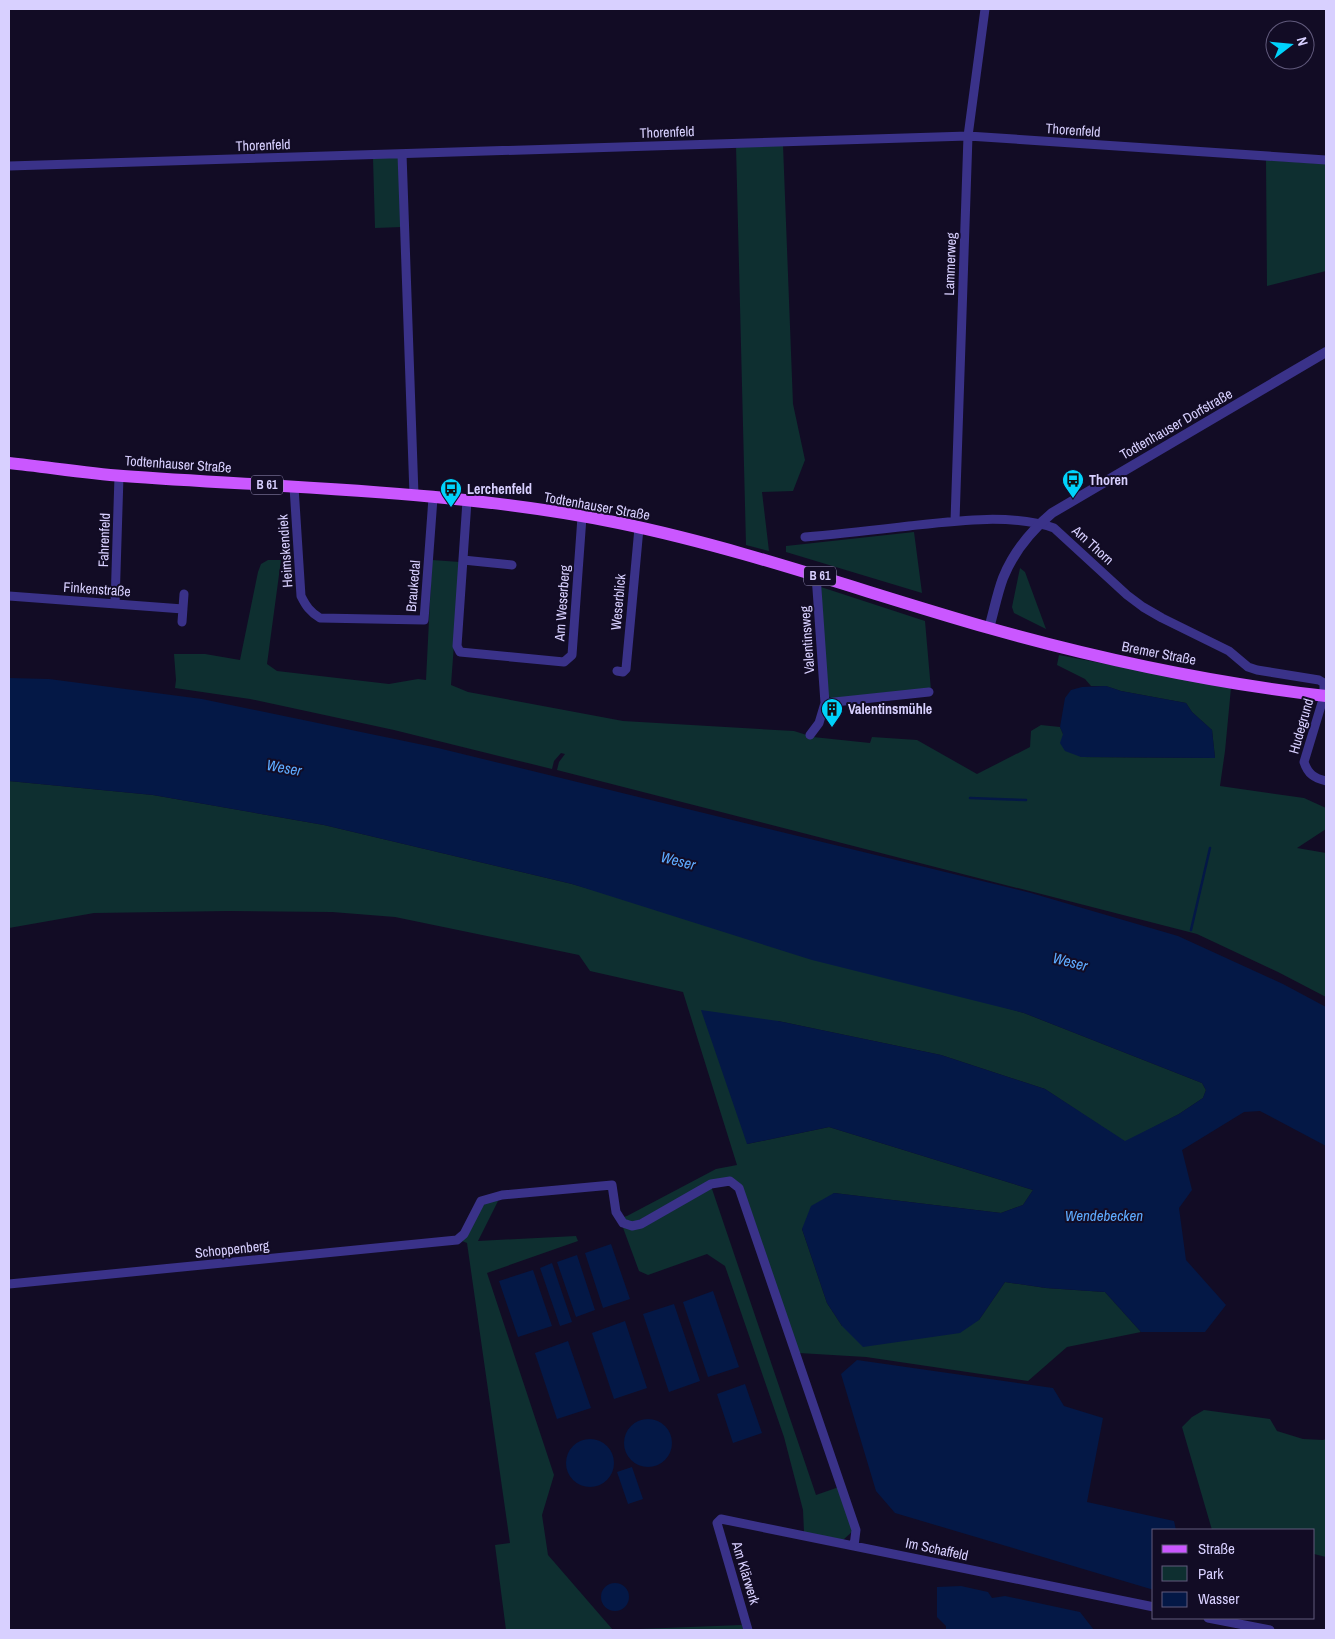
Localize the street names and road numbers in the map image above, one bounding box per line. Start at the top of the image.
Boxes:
street label: Thorenfeld [1045,119,1101,141]
street label: Thorenfeld [639,122,695,142]
street label: Thorenfeld [235,135,291,155]
street label: Lammerweg [940,232,960,296]
street label: Todtenhauser Dorfstraße [1117,384,1235,464]
street label: Todtenhauser Straße [124,451,232,477]
road number: B 61 [251,476,283,494]
street label: Todtenhauser Straße [543,488,651,524]
street label: Fahrenfeld [94,513,114,567]
street label: Heimskendiek [273,514,297,588]
street label: Am Thorn [1068,521,1118,568]
street label: Braukedal [402,559,424,613]
street label: Am Weserberg [550,564,574,643]
road number: B 61 [804,566,836,586]
street label: Weserblick [607,573,629,631]
street label: Finkenstraße [63,578,131,600]
street label: Valentinsweg [796,605,818,675]
street label: Bremer Straße [1120,637,1198,669]
street label: Hudegrund [1285,696,1317,756]
street label: Schoppenberg [194,1236,271,1262]
street label: Im Schaffeld [904,1534,970,1564]
street label: Am Klärwerk [728,1538,764,1607]

